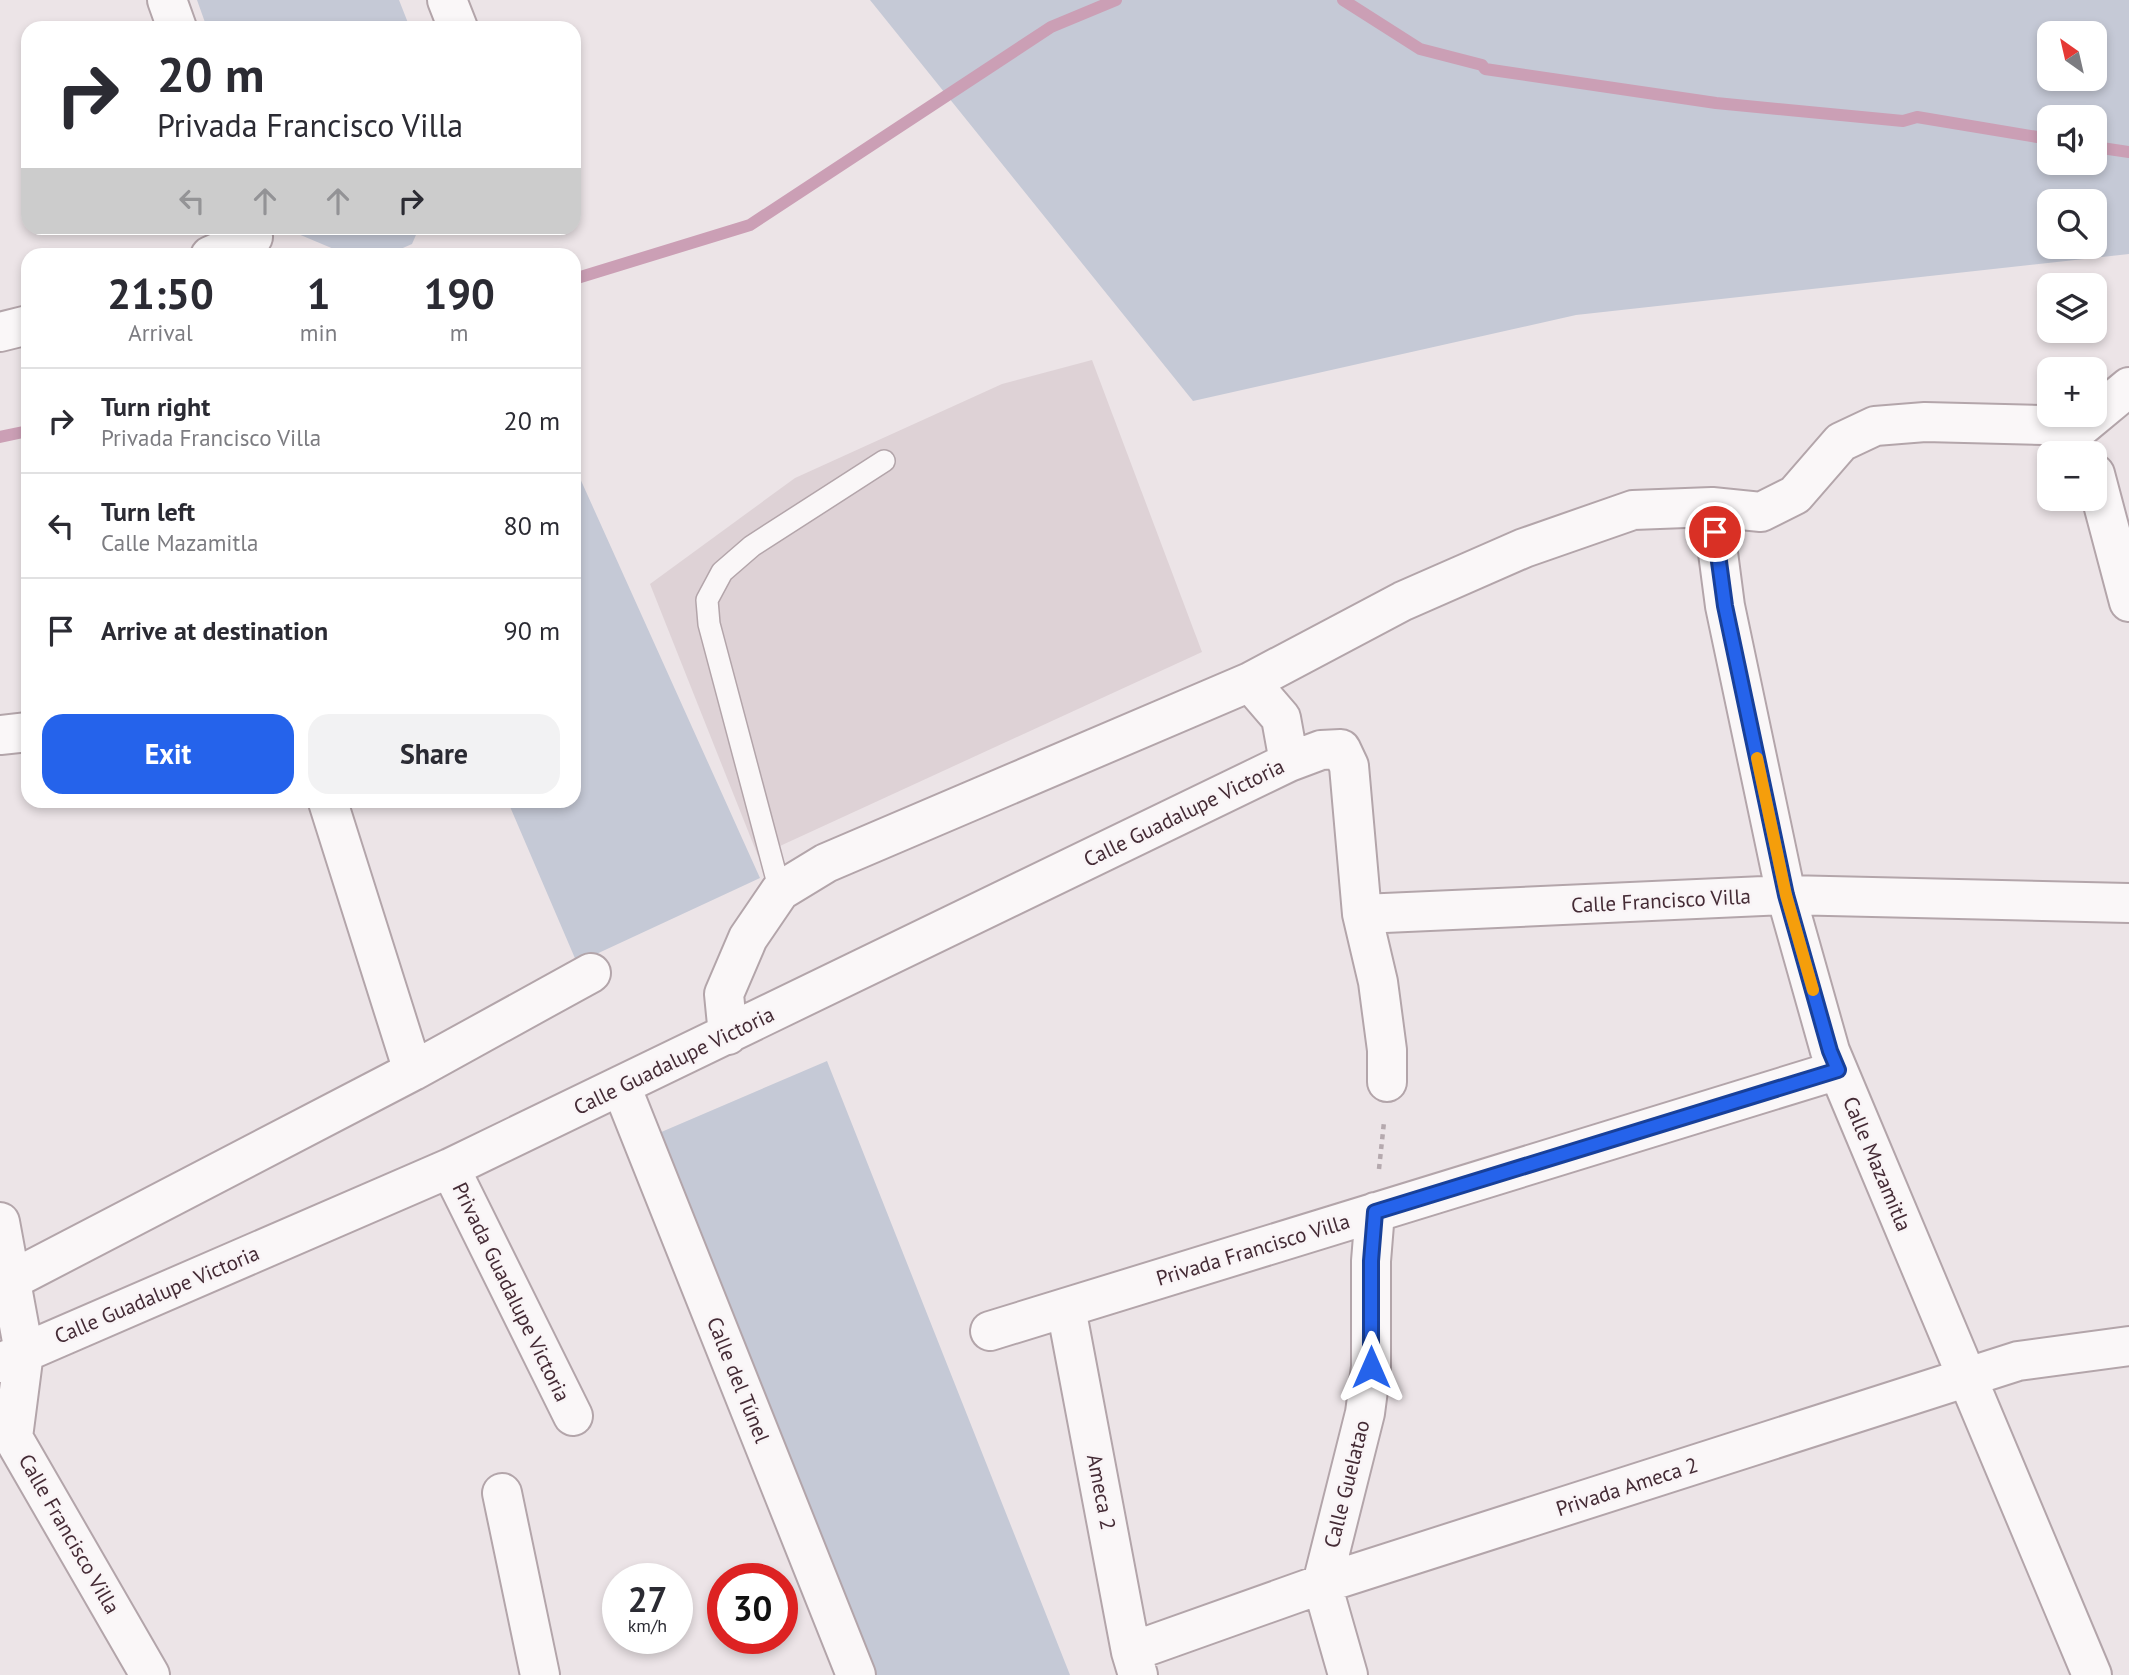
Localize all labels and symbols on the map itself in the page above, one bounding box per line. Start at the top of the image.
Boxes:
north arrow [2037,21,2107,91]
pin [1685,502,1745,562]
street label: Calle Guadalupe Victoria [1079,752,1288,873]
street label: Calle Francisco Villa [1570,882,1752,919]
street label: Calle Guadalupe Victoria [569,1000,778,1121]
street label: Calle Mazamitla [1837,1092,1918,1235]
street label: Privada Guadalupe Victoria [447,1178,576,1406]
street label: Privada Francisco Villa [1153,1207,1353,1292]
street label: Calle Guadalupe Victoria [50,1239,263,1350]
street label: Calle del Túnel [701,1313,776,1447]
position arrow [1334,1330,1408,1404]
street label: Calle Guelatao [1318,1417,1375,1551]
street label: Calle Francisco Villa [13,1449,126,1618]
street label: Privada Ameca 2 [1552,1451,1701,1522]
street label: Ameca 2 [1081,1452,1122,1532]
speed limit sign: 30 [707,1563,798,1654]

